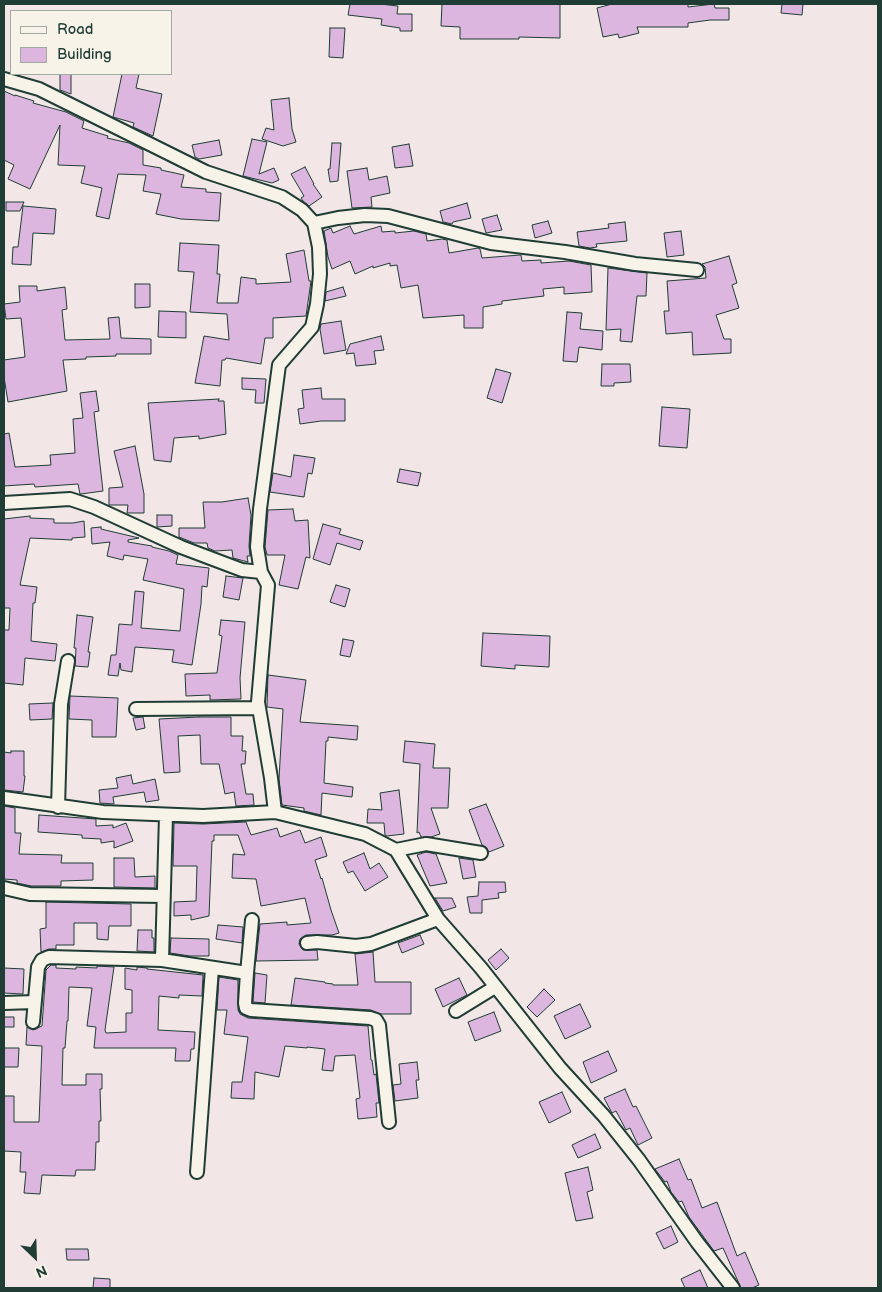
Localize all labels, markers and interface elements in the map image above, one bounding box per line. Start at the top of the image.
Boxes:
legend [10,10,172,75]
text: Road [57,20,93,39]
text: Building [57,45,112,64]
north arrow [10,1232,60,1282]
text: N [33,1261,50,1281]

